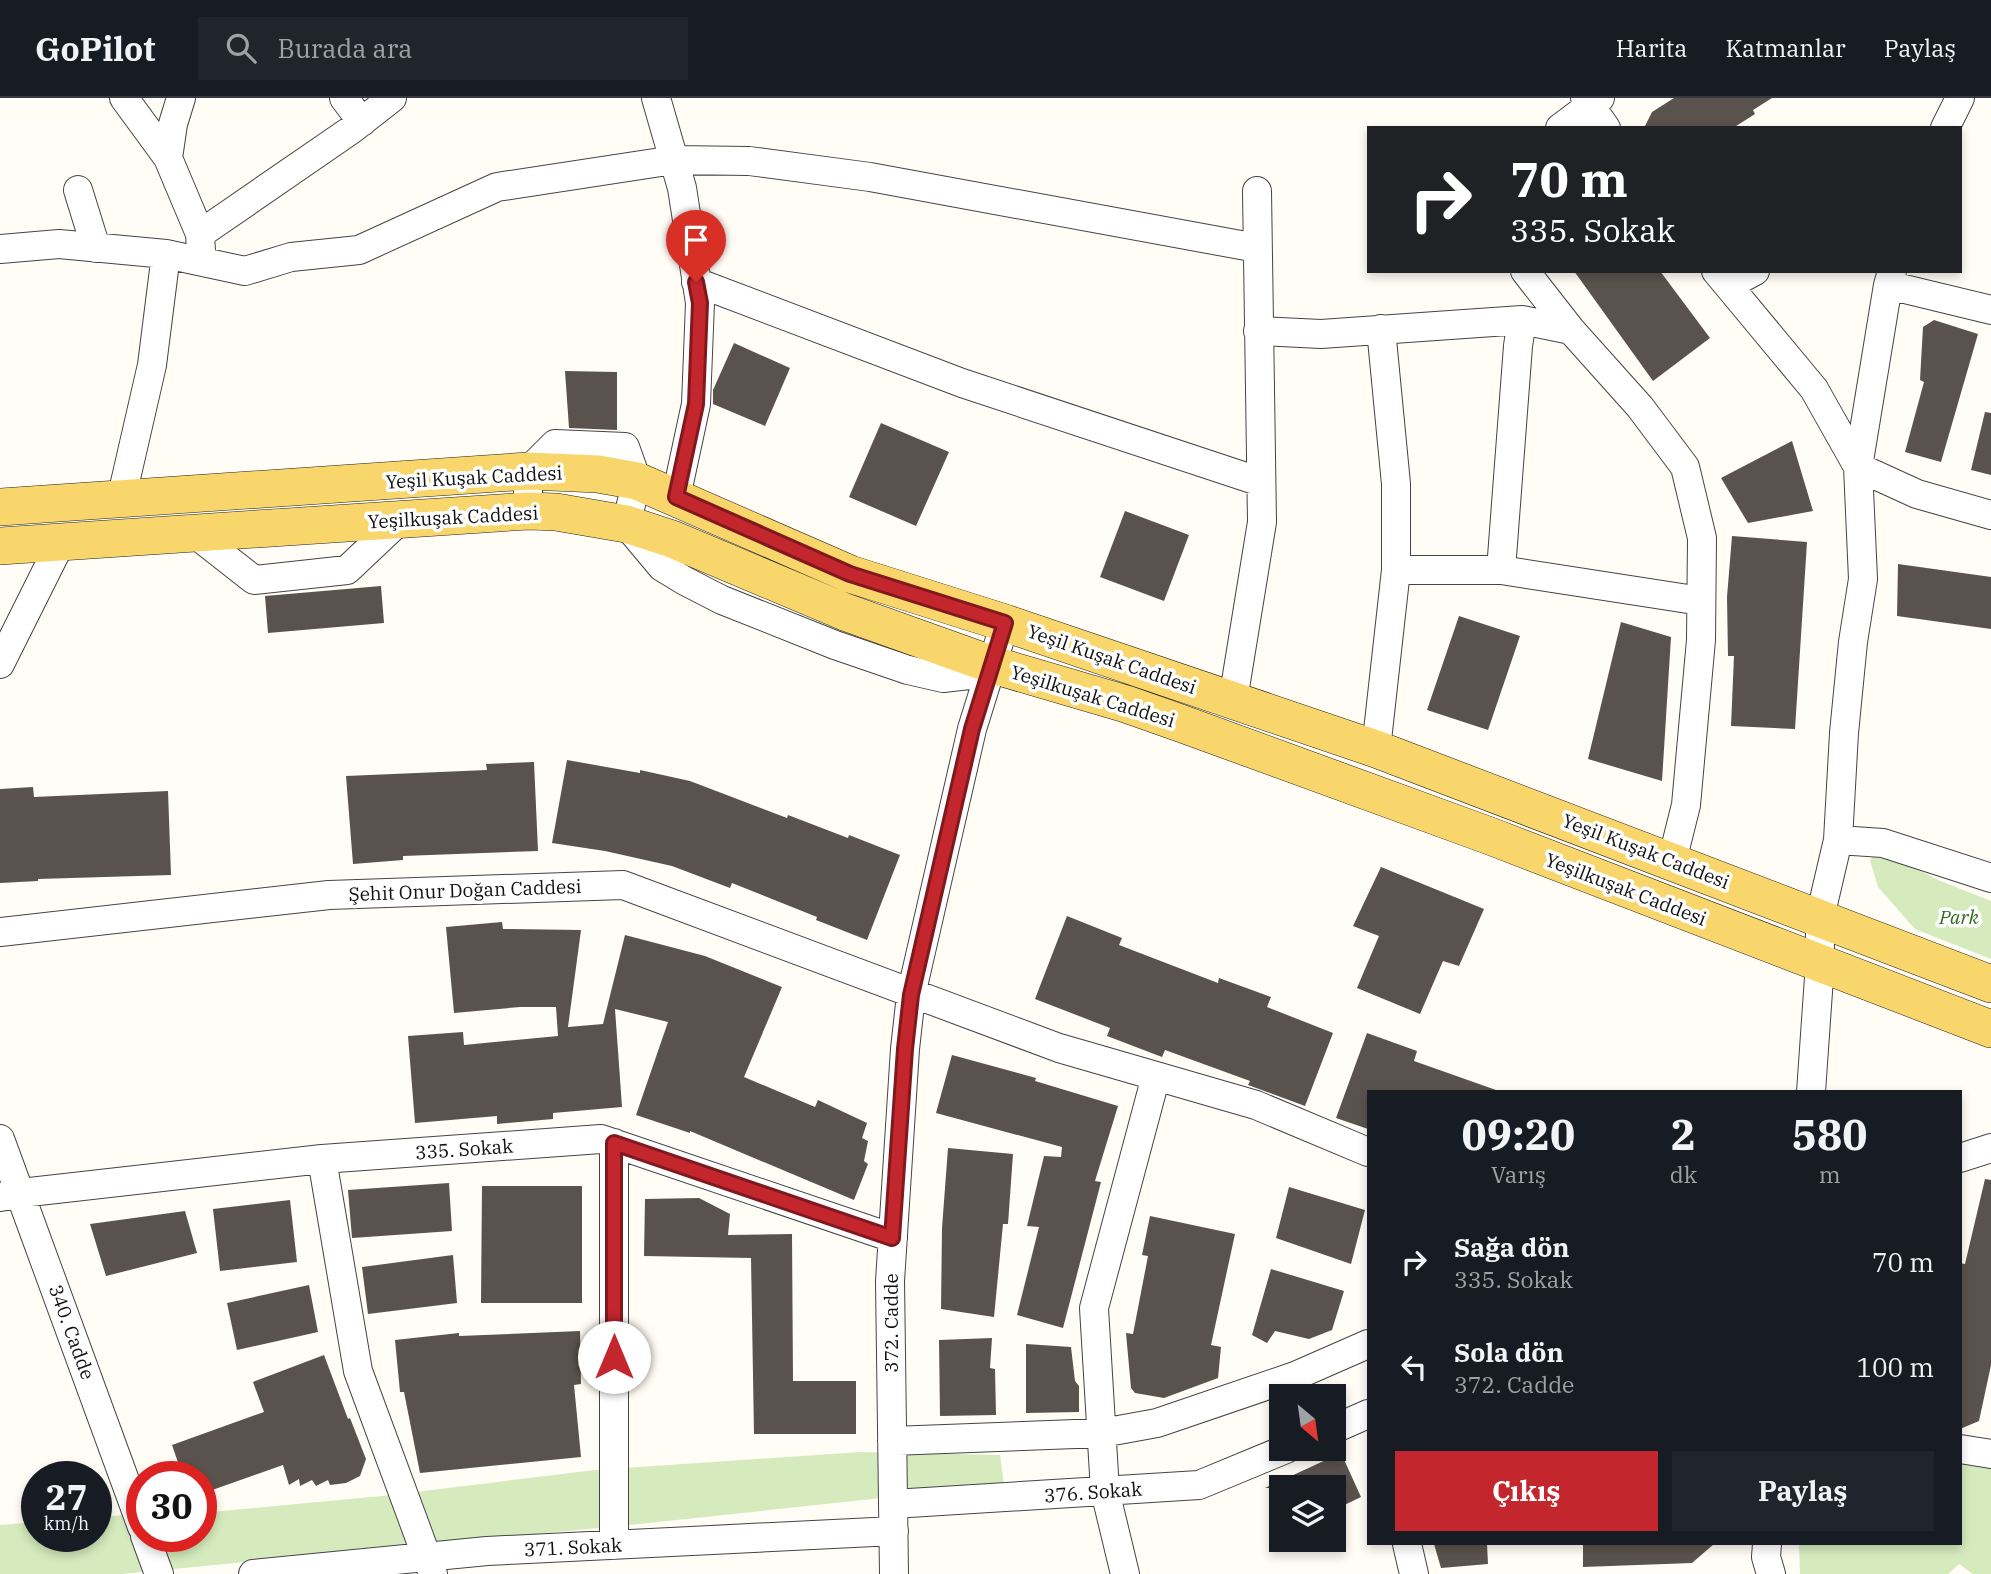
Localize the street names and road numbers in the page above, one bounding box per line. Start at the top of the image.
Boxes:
street label: Yeşil Kuşak Caddesi [385,460,563,494]
street label: Yeşilkuşak Caddesi [367,501,539,533]
street label: Yeşil Kuşak Caddesi [1024,619,1200,699]
street label: Yeşilkuşak Caddesi [1008,660,1178,732]
street label: Yeşil Kuşak Caddesi [1559,808,1733,894]
street label: Yeşilkuşak Caddesi [1542,847,1710,931]
street label: Şehit Onur Doğan Caddesi [348,874,582,906]
street label: 335. Sokak [414,1134,514,1164]
street label: 372. Cadde [879,1273,903,1373]
street label: 340. Cadde [44,1281,100,1383]
street label: 376. Sokak [1043,1477,1143,1507]
street label: 371. Sokak [523,1532,623,1562]

